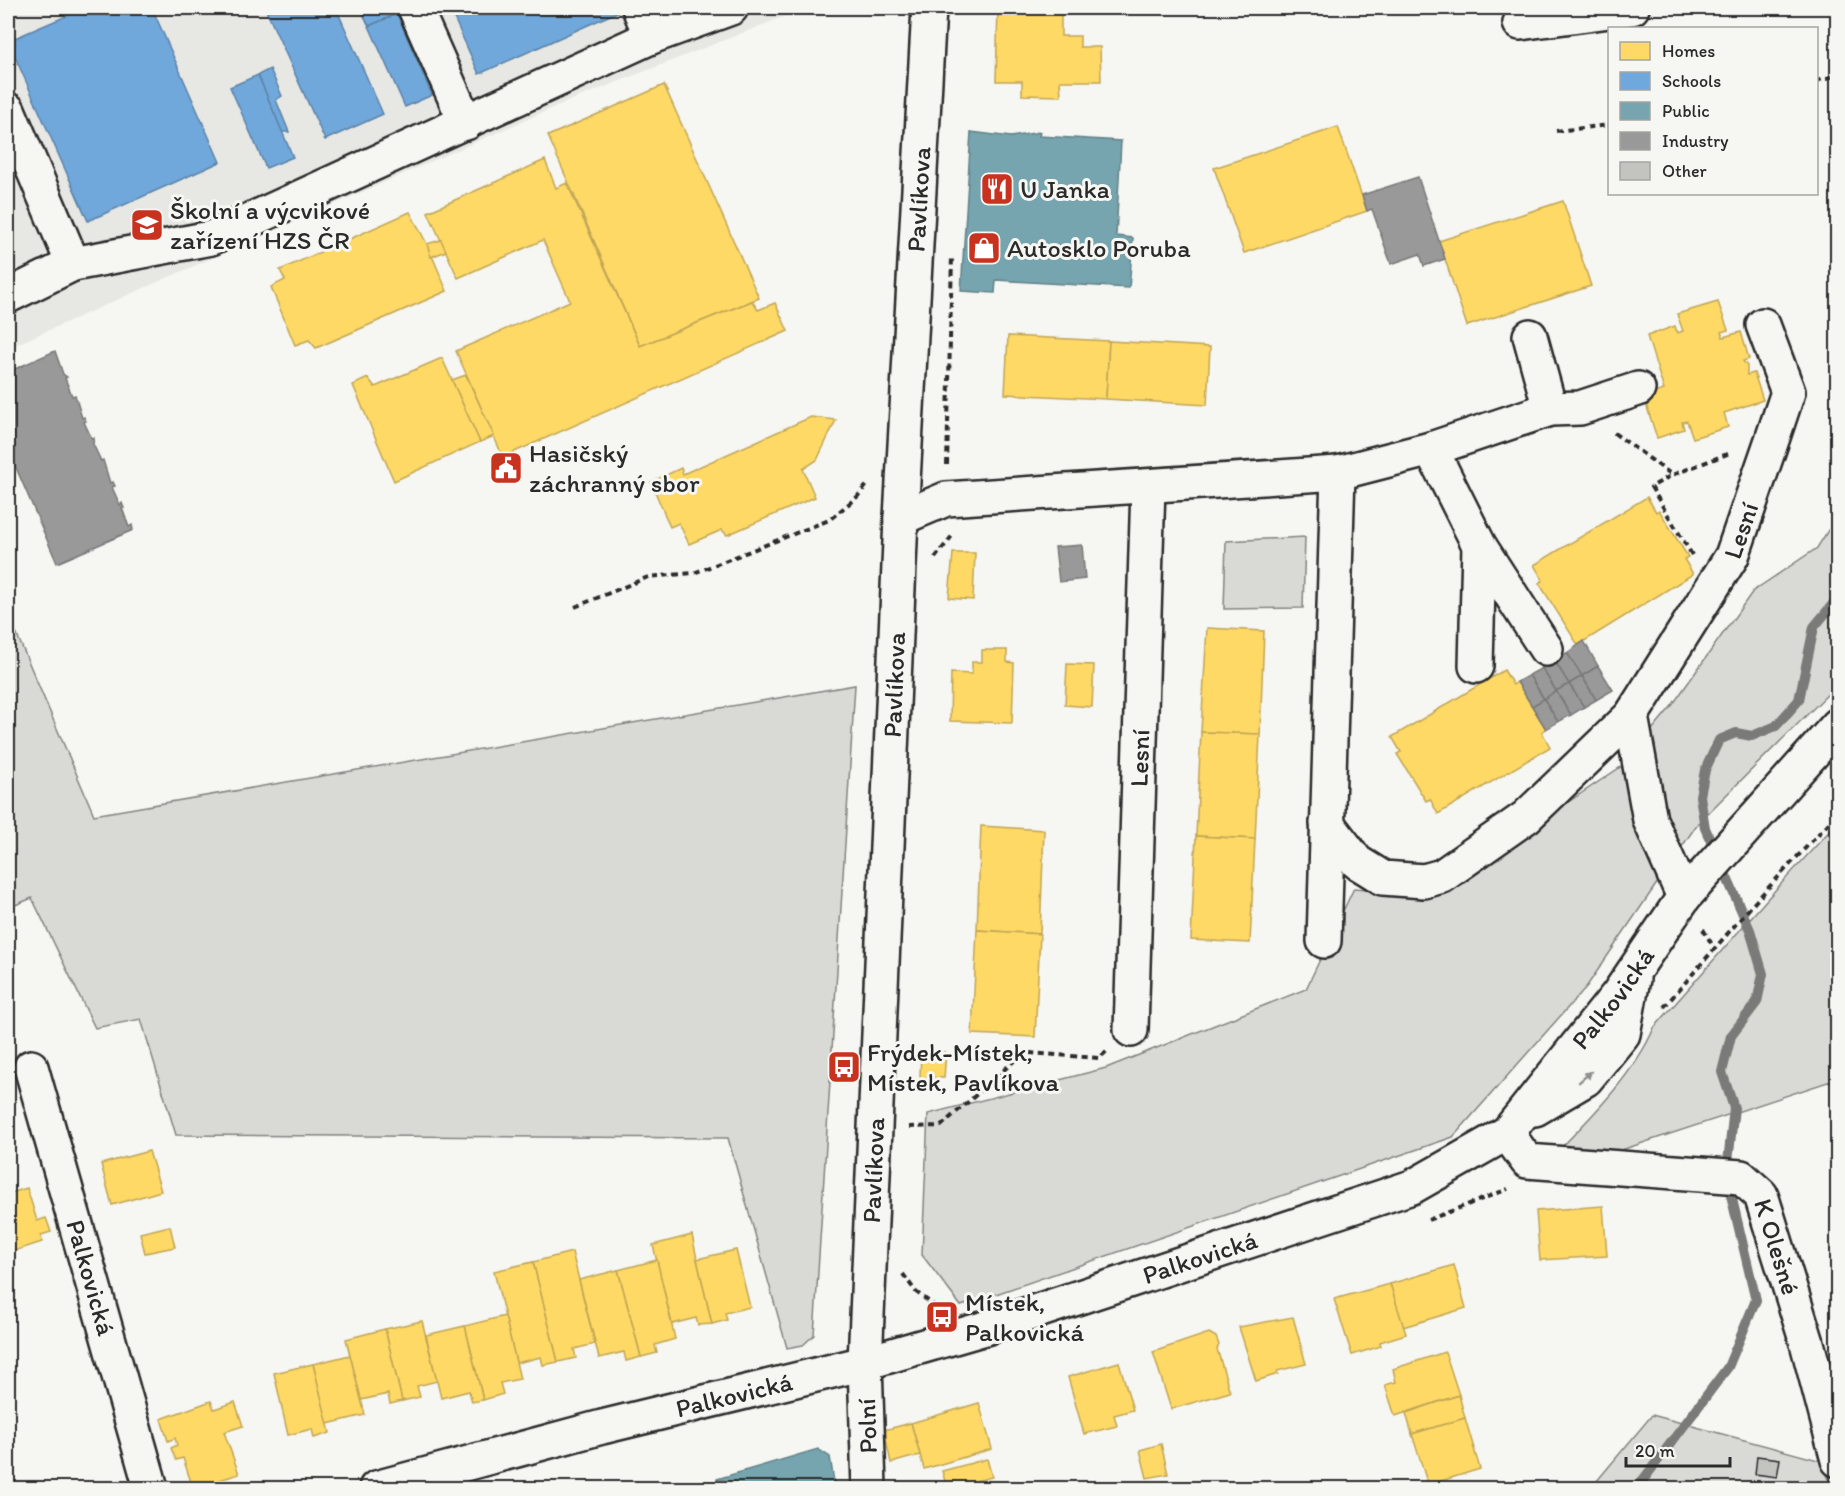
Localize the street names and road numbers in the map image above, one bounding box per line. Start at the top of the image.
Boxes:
street label: Pavlíkova [900,145,937,253]
street label: Lesní [1716,498,1765,563]
street label: Pavlíkova [876,631,912,738]
street label: Lesní [1123,728,1156,787]
street label: Palkovická [1564,941,1661,1056]
street label: Pavlíkova [855,1116,891,1224]
street label: K Olešné [1747,1195,1807,1299]
street label: Palkovická [59,1216,123,1340]
street label: Palkovická [1138,1223,1262,1291]
street label: Palkovická [672,1365,796,1424]
street label: Polní [850,1397,884,1454]

